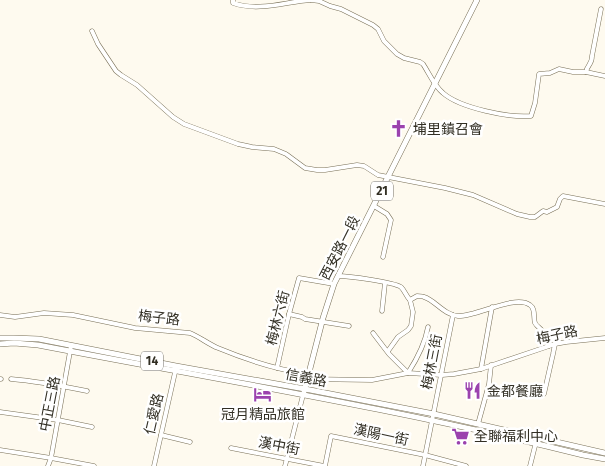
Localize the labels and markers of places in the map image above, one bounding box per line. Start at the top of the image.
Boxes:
church icon: 埔里鎮召會 [389,119,409,139]
place label: 埔里鎮召會 [413,121,483,138]
restaurant icon: 金都餐廳 [463,381,483,401]
place label: 金都餐廳 [487,383,543,400]
hotel icon: 冠月精品旅館 [253,384,273,404]
place label: 冠月精品旅館 [221,406,305,423]
supermarket icon: 全聯福利中心 [450,426,470,446]
place label: 全聯福利中心 [474,428,558,445]

